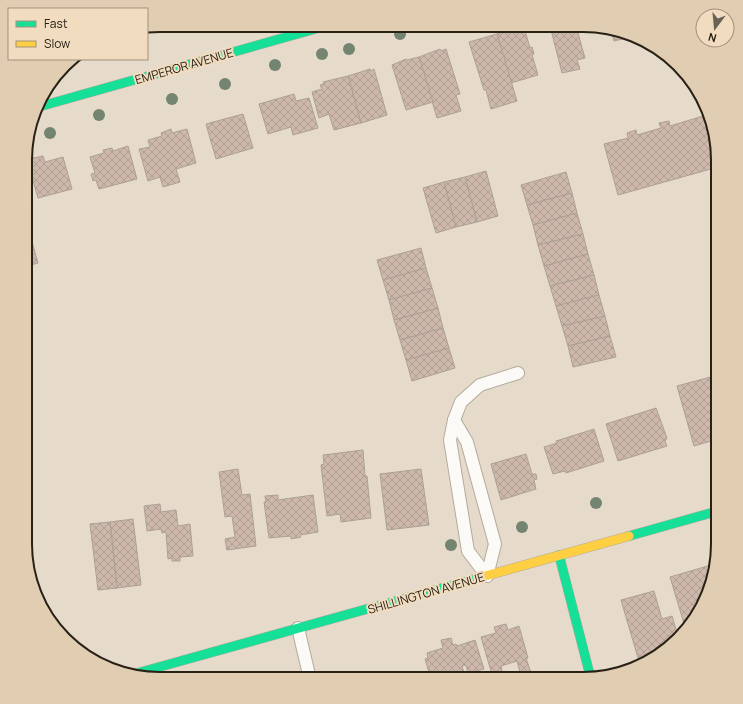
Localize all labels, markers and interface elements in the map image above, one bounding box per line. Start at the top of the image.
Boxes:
legend [8,8,148,60]
north arrow [695,8,735,48]
text: Fast [44,15,68,32]
text: N [706,30,718,46]
text: Slow [44,35,70,52]
street label: EMPEROR AVENUE [133,44,235,88]
street label: SHILLINGTON AVENUE [366,568,486,618]

